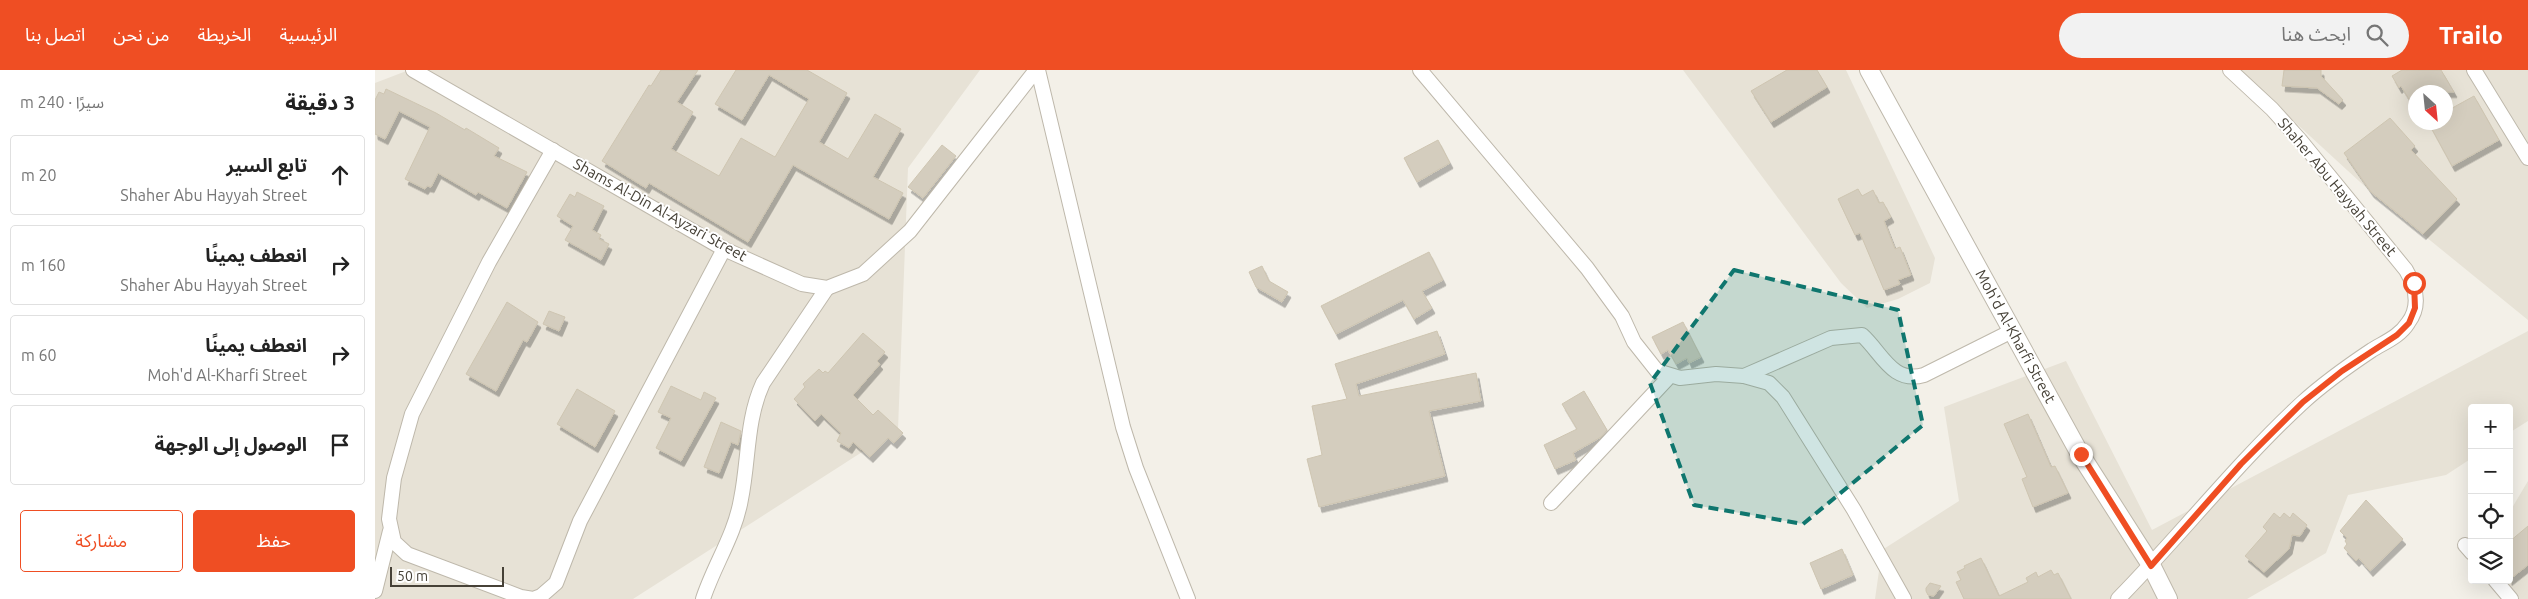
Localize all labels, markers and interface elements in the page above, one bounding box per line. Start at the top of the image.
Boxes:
search box [2059,13,2409,58]
icon: search [2363,21,2391,49]
text: Trailo [2439,22,2503,49]
text: ابحث هنا [2281,23,2351,45]
text: اتصل بنا [25,24,85,44]
text: من نحن [113,24,169,44]
text: الخريطة [197,24,251,44]
text: الرئيسية [279,24,337,44]
north arrow [2408,85,2453,130]
text: 3 دقيقة [285,90,355,114]
text: سيرًا · 240 m [20,93,104,111]
street label: Shaher Abu Hayyah Street [2275,114,2400,259]
text: تابع السير [226,154,307,176]
street label: Shams Al-Din Al-Ayzari Street [571,155,750,264]
icon: ahead [326,161,354,189]
text: 20 m [21,166,57,184]
text: Shaher Abu Hayyah Street [120,186,307,204]
text: انعطف يمينًا [205,244,307,266]
icon: right [326,251,354,279]
text: 160 m [21,256,66,274]
street label: Moh'd Al-Kharfi Street [1972,266,2059,406]
route start [2403,272,2426,295]
text: Shaher Abu Hayyah Street [120,276,307,294]
text: انعطف يمينًا [205,334,307,356]
icon: right [326,341,354,369]
text: 60 m [21,346,57,364]
text: Moh'd Al-Kharfi Street [147,366,307,384]
map controls [2468,404,2513,584]
button: + [2468,404,2513,449]
icon: arrive [326,431,354,459]
text: الوصول إلى الوجهة [155,433,307,455]
route end [2070,443,2093,466]
button: − [2468,449,2513,494]
button: locate [2468,494,2513,539]
button: مشاركة [20,510,183,572]
button: حفظ [193,510,355,572]
button: layers [2468,539,2513,584]
scale bar [390,564,504,587]
text: 50 m [397,568,428,584]

